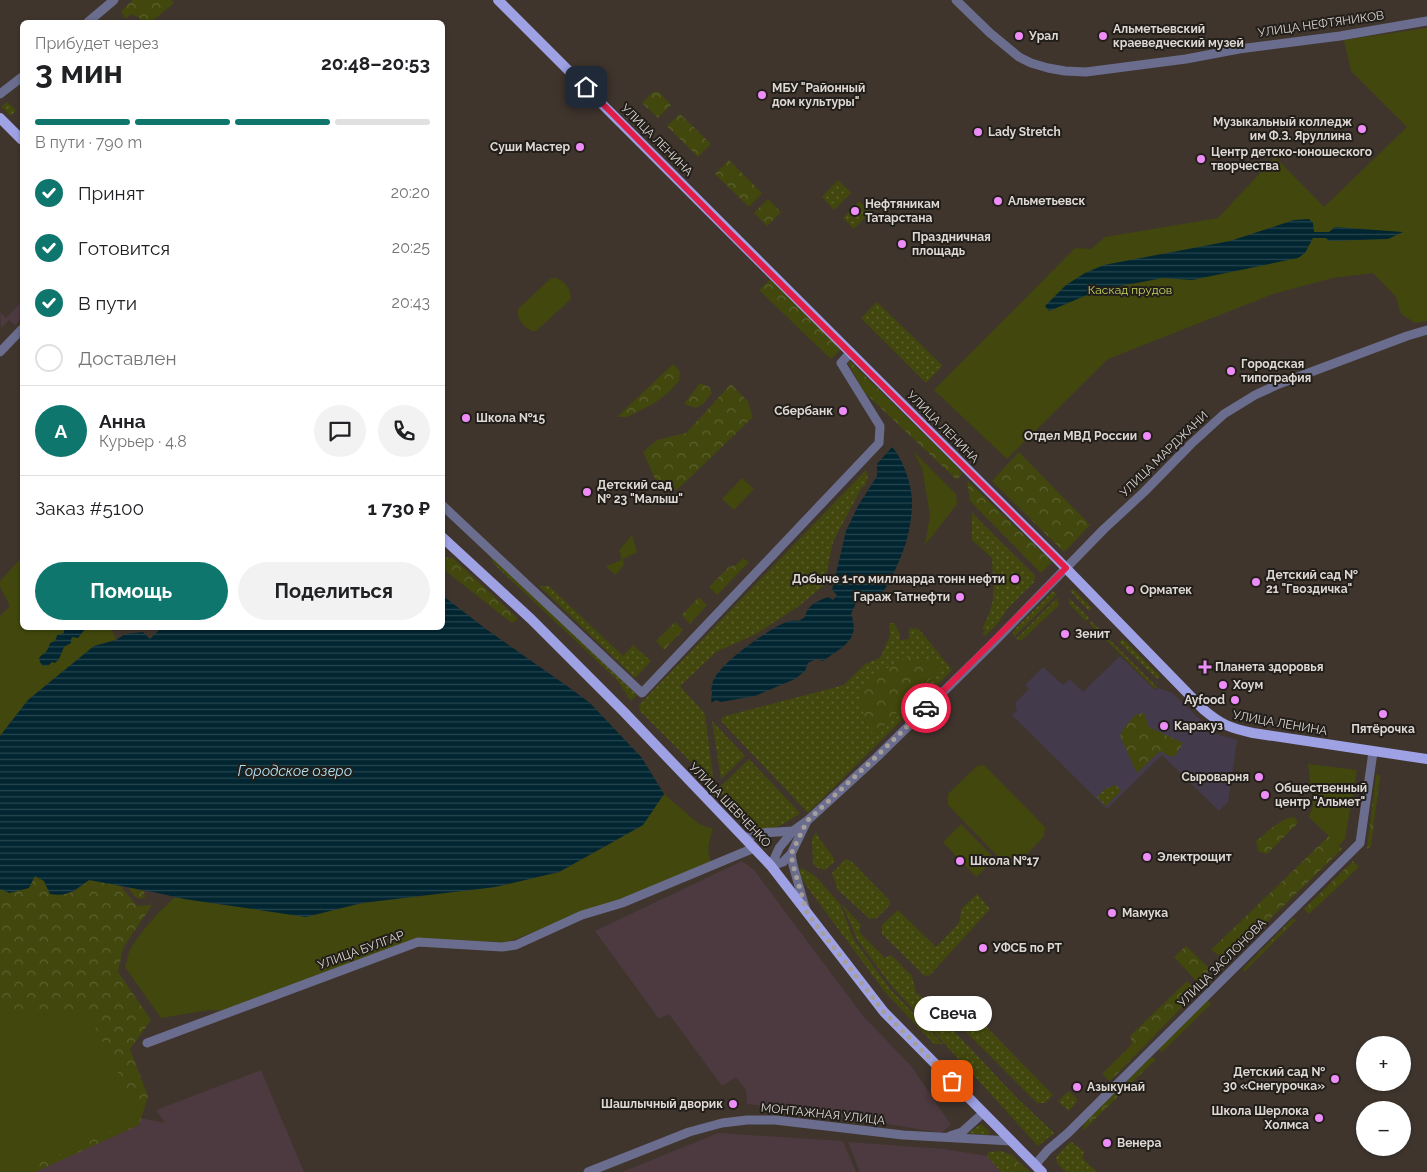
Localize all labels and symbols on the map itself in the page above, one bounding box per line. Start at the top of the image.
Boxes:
street label: УЛИЦА НЕФТЯНИКОВ [1257,8,1385,40]
place label: Альметьевский краеведческий музей [1113,22,1244,50]
place label: Урал [1028,29,1058,43]
marker: Урал [1013,30,1025,42]
marker: Альметьевский краеведческий музей [1097,30,1109,42]
pin [565,66,607,108]
place label: МБУ "Районный дом культуры" [772,81,865,109]
marker: МБУ "Районный дом культуры" [756,89,768,101]
street label: УЛИЦА ЛЕНИНА [618,101,696,179]
place label: Музыкальный колледж им Ф.З. Яруллина [1213,115,1353,143]
marker: Музыкальный колледж им Ф.З. Яруллина [1356,123,1368,135]
place label: Lady Stretch [988,125,1061,139]
marker: Lady Stretch [972,126,984,138]
place label: Суши Мастер [490,140,570,154]
marker: Суши Мастер [574,141,586,153]
place label: Центр детско-юношеского творчества [1211,145,1372,173]
marker: Центр детско-юношеского творчества [1195,153,1207,165]
place label: Альметьевск [1008,194,1086,208]
marker: Альметьевск [992,195,1004,207]
place label: Нефтяникам Татарстана [865,197,940,225]
marker: Нефтяникам Татарстана [849,205,861,217]
place label: Праздничная площадь [912,230,991,258]
marker: Праздничная площадь [896,238,908,250]
park label: Каскад прудов [1088,283,1172,297]
place label: Городская типография [1241,357,1311,385]
marker: Городская типография [1225,365,1237,377]
street label: УЛИЦА ЛЕНИНА [904,388,982,466]
place label: Сбербанк [774,404,833,418]
marker: Сбербанк [837,405,849,417]
street label: УЛИЦА МАРДЖАНИ [1117,408,1211,500]
place label: Школа №15 [476,411,545,425]
marker: Школа №15 [460,412,472,424]
place label: Отдел МВД России [1024,429,1137,443]
marker: Отдел МВД России [1141,430,1153,442]
place label: Детский сад № 23 "Малыш" [597,478,683,506]
marker: Детский сад № 23 "Малыш" [581,486,593,498]
place label: Детский сад № 21 "Гвоздичка" [1266,568,1358,596]
place label: Добыче 1-го миллиарда тонн нефти [792,572,1005,586]
marker: Добыче 1-го миллиарда тонн нефти [1009,573,1021,585]
marker: Детский сад № 21 "Гвоздичка" [1250,576,1262,588]
place label: Орматек [1140,583,1192,597]
marker: Орматек [1124,584,1136,596]
place label: Гараж Татнефти [854,590,950,604]
marker: Гараж Татнефти [954,591,966,603]
place label: Зенит [1075,627,1110,641]
marker: Зенит [1059,628,1071,640]
place label: Планета здоровья [1215,660,1323,674]
marker: Планета здоровья [1199,661,1211,673]
place label: Хоум [1232,678,1263,692]
marker: Хоум [1217,679,1229,691]
courier [901,683,951,733]
place label: Ayfood [1184,693,1225,707]
marker: Ayfood [1229,694,1241,706]
street label: УЛИЦА ЛЕНИНА [1232,708,1328,738]
marker: Пятёрочка [1377,708,1389,720]
place label: Каракуз [1174,719,1223,733]
marker: Каракуз [1158,720,1170,732]
place label: Пятёрочка [1351,722,1415,736]
street label: УЛИЦА ШЕВЧЕНКО [686,760,774,850]
water label: Городское озеро [238,763,352,779]
place label: Сыроварня [1182,770,1249,784]
marker: Сыроварня [1253,771,1265,783]
place label: Общественный центр "Альмет" [1275,781,1367,809]
marker: Общественный центр "Альмет" [1259,789,1271,801]
place label: Электрощит [1157,850,1232,864]
marker: Электрощит [1141,851,1153,863]
place label: Школа №17 [970,854,1039,868]
marker: Школа №17 [954,855,966,867]
place label: Мамука [1122,906,1168,920]
marker: Мамука [1106,907,1118,919]
street label: УЛИЦА ЗАСЛОНОВА [1175,916,1269,1010]
street label: УЛИЦА БУЛГАР [316,928,406,972]
place label: УФСБ по РТ [992,941,1062,955]
marker: УФСБ по РТ [977,942,989,954]
callout: Свеча [913,996,991,1031]
pin [931,1060,973,1102]
place label: Детский сад № 30 «Снегурочка» [1223,1065,1325,1093]
marker: Детский сад № 30 «Снегурочка» [1329,1073,1341,1085]
place label: Азыкунай [1087,1080,1145,1094]
marker: Азыкунай [1071,1081,1083,1093]
place label: Шашлычный дворик [601,1097,723,1111]
marker: Шашлычный дворик [727,1098,739,1110]
street label: МОНТАЖНАЯ УЛИЦА [760,1101,886,1127]
place label: Школа Шерлока Холмса [1212,1104,1309,1132]
marker: Школа Шерлока Холмса [1313,1112,1325,1124]
place label: Венера [1117,1136,1161,1150]
marker: Венера [1101,1137,1113,1149]

